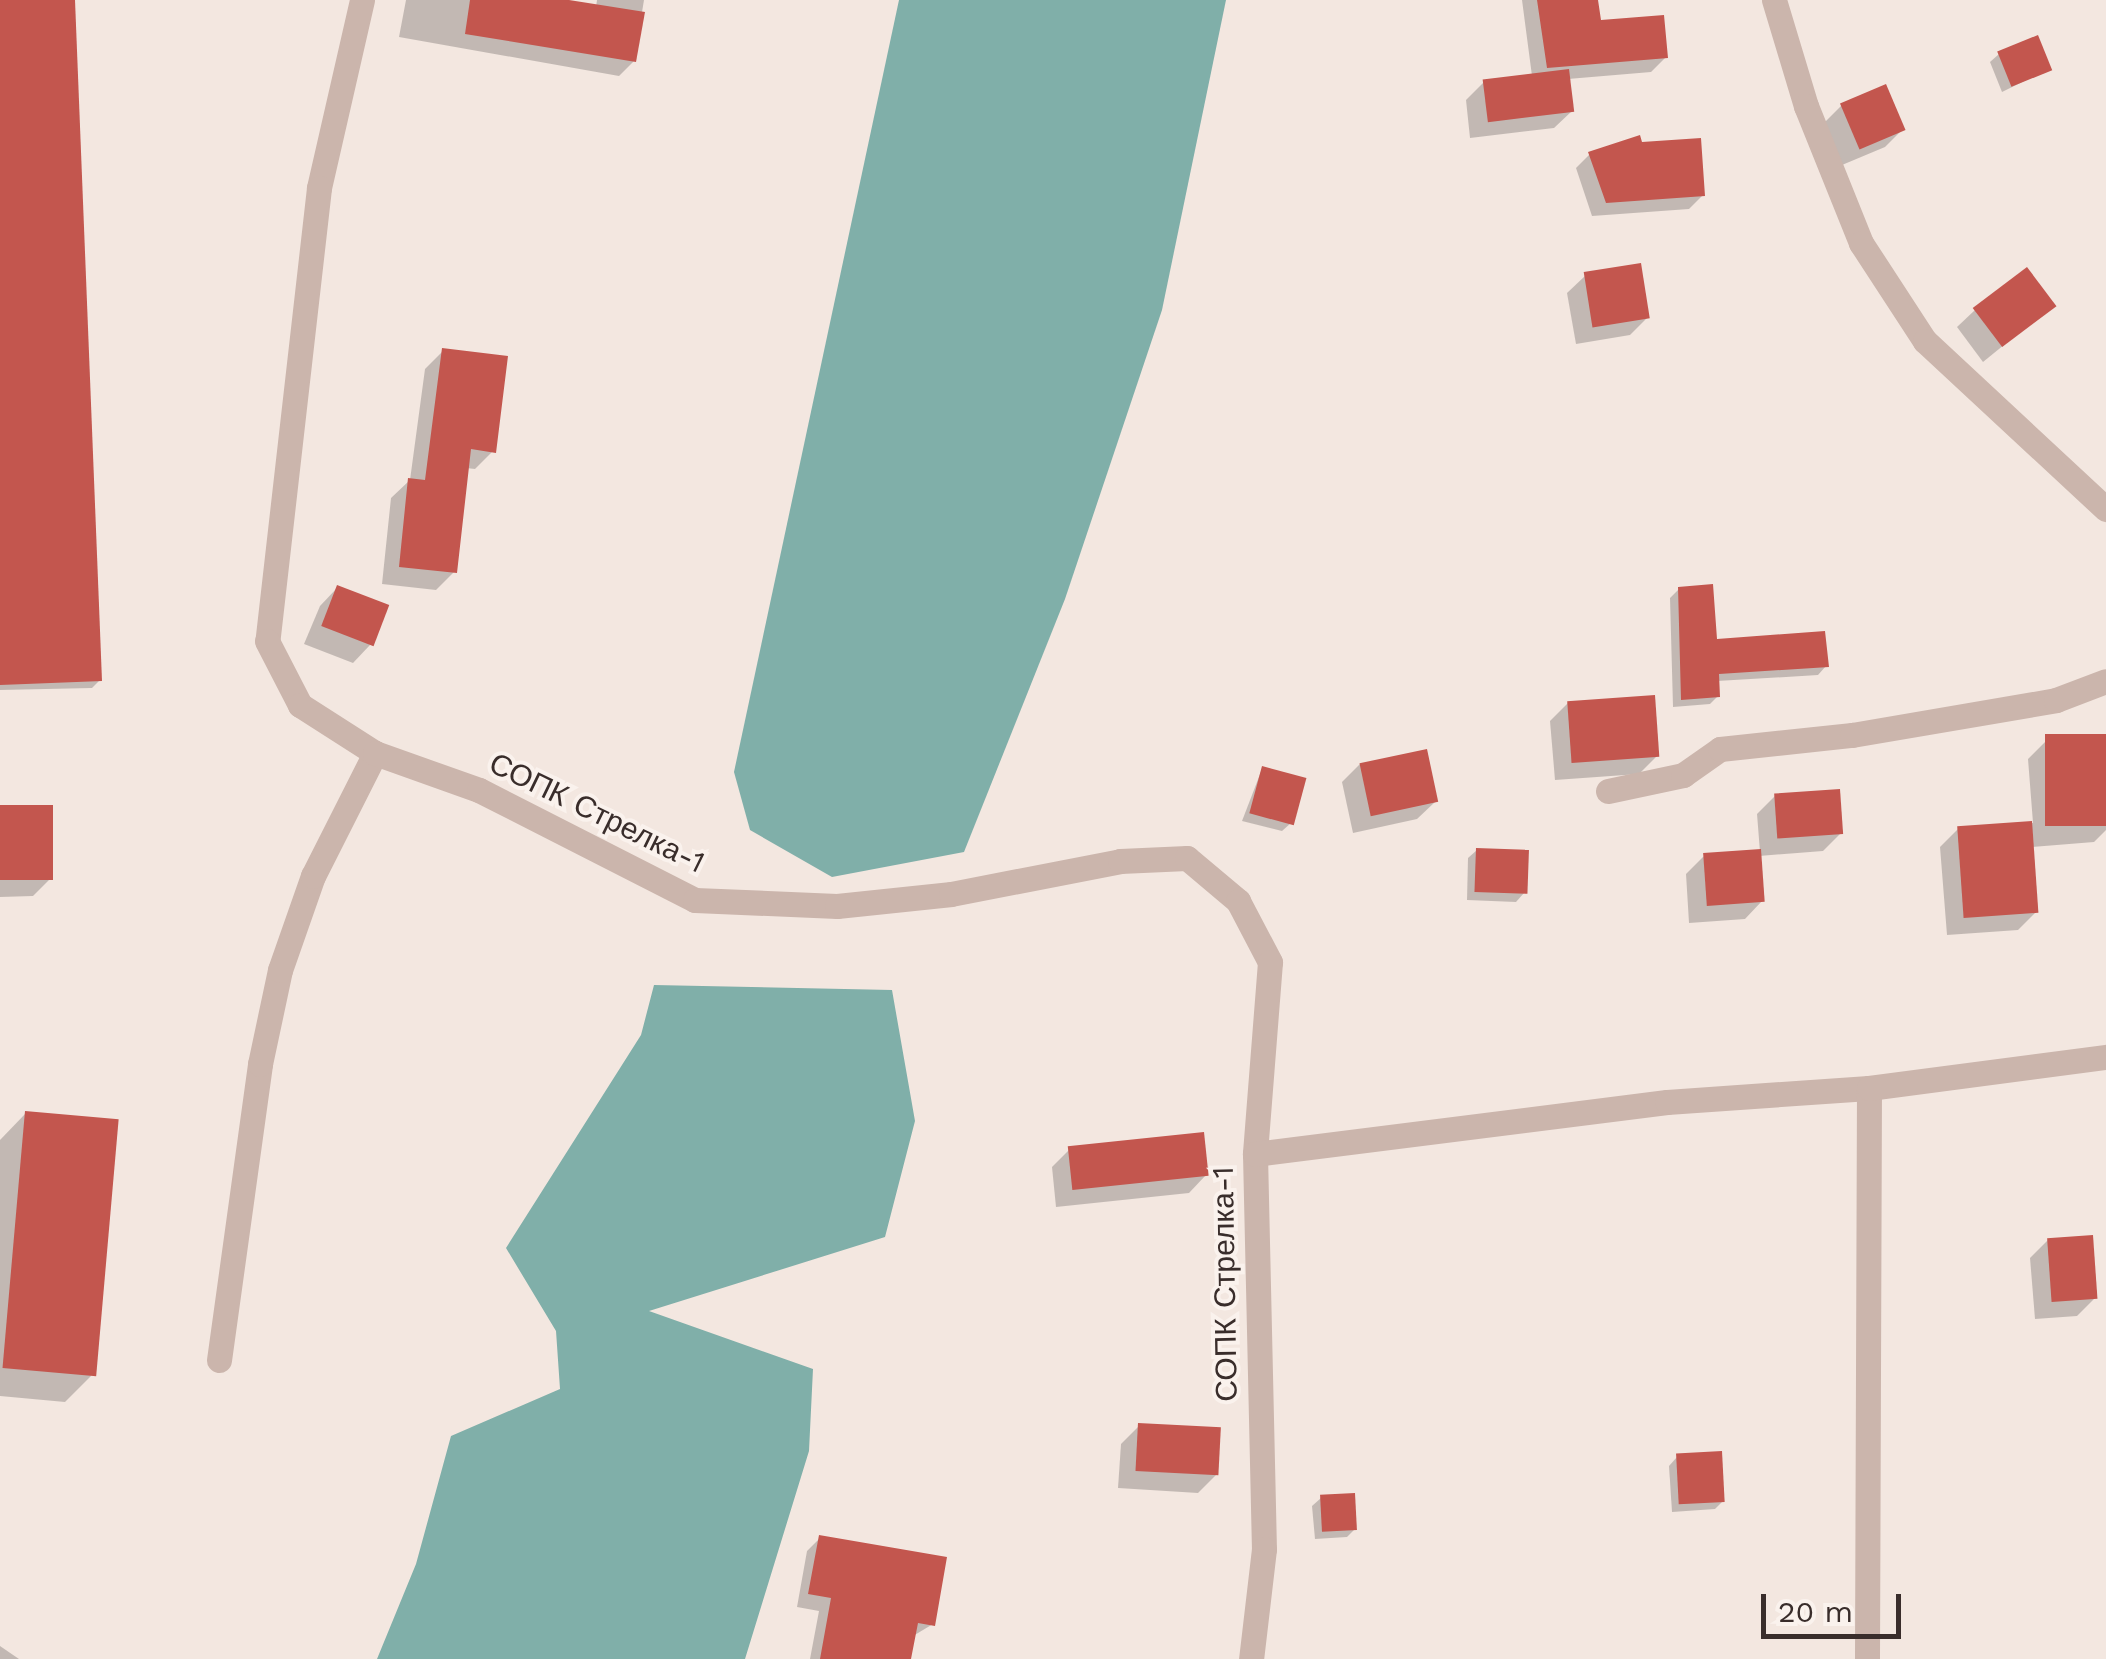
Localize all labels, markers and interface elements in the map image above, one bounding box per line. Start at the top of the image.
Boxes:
street label: СОПК Стрелка-1 [483,745,711,881]
street label: СОПК Стрелка-1 [1205,1166,1245,1402]
scale bar [1766,1574,1906,1636]
text: 20 m [1778,1594,1853,1629]

